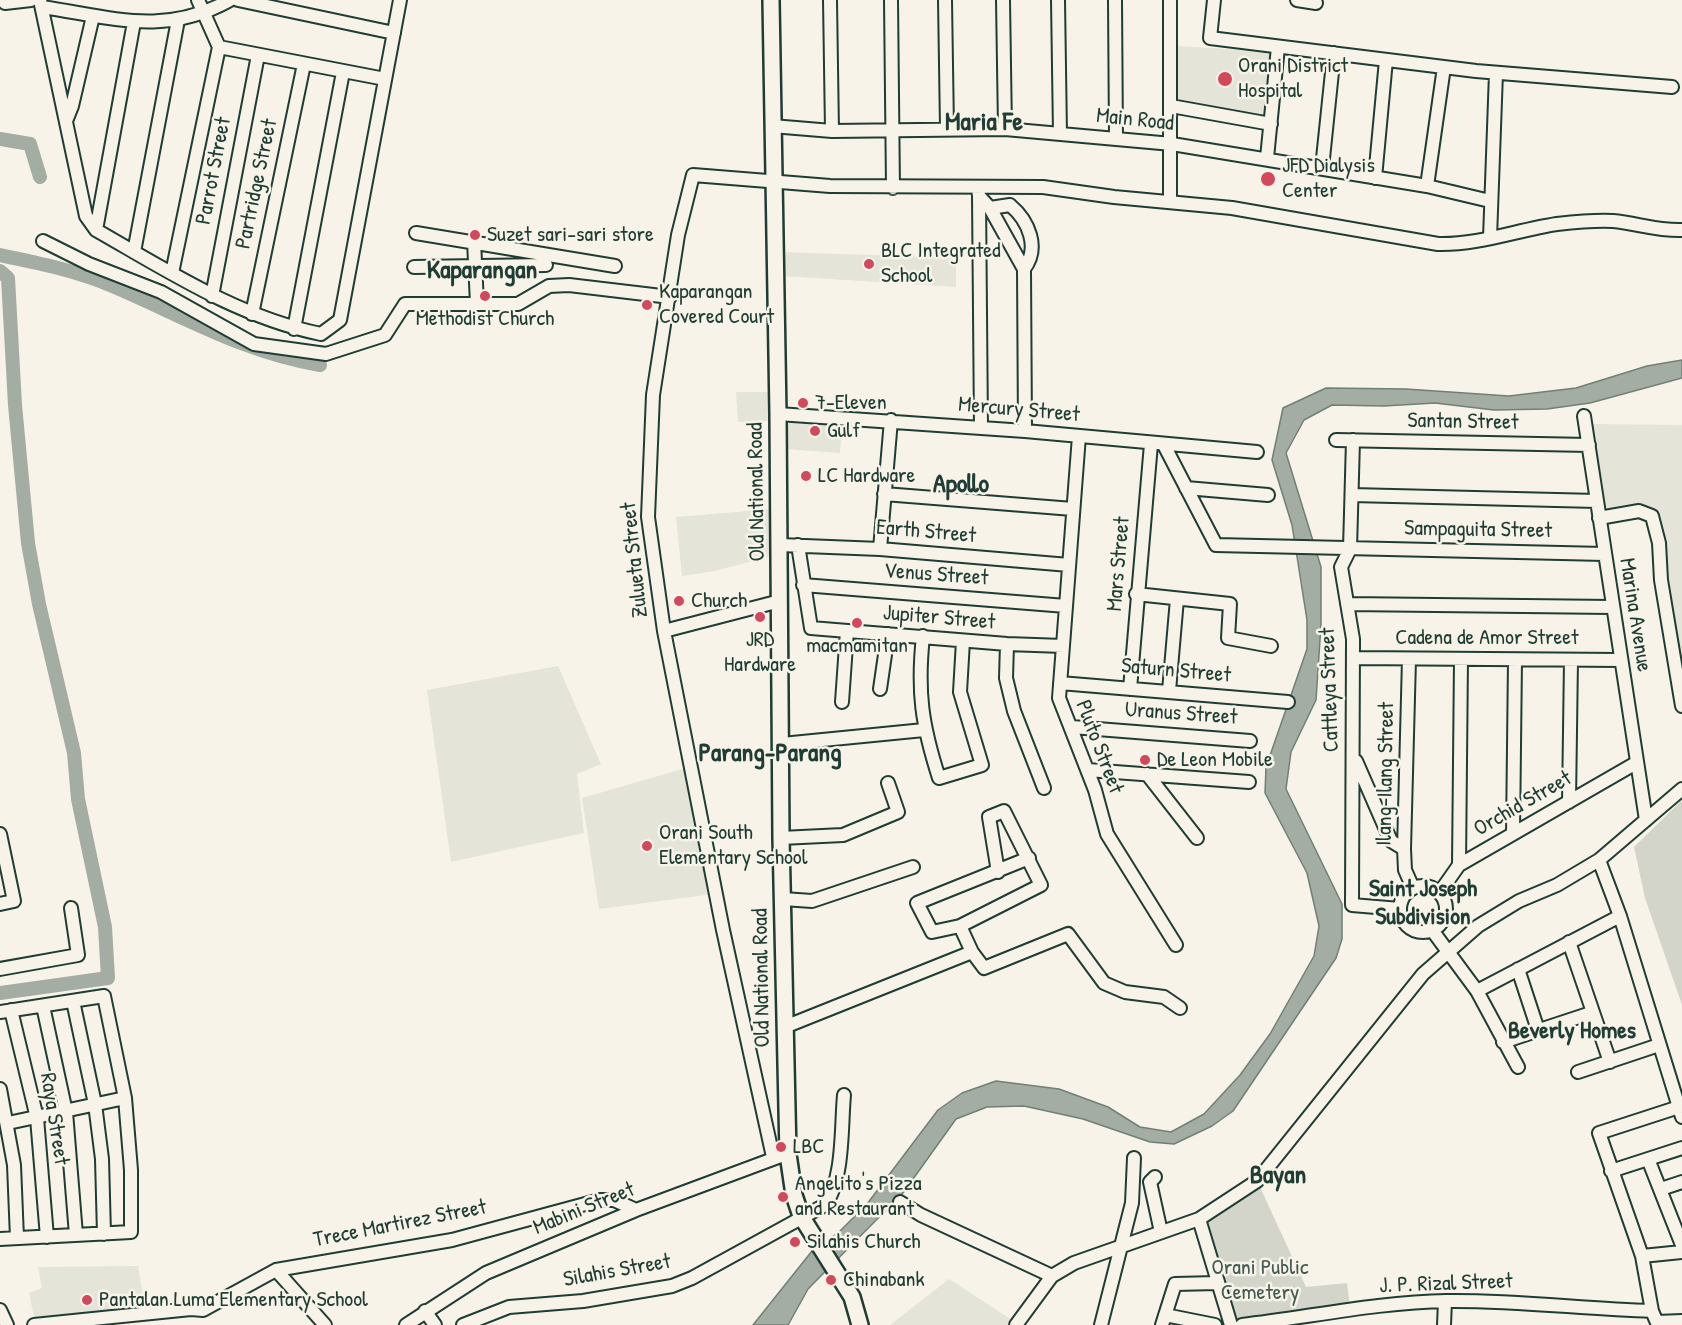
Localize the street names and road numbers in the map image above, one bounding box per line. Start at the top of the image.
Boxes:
street label: Main Road [1095,103,1175,137]
street label: Parrot Street [191,115,237,227]
street label: Partridge Street [230,117,284,251]
street label: Mercury Street [957,392,1081,428]
street label: Santan Street [1407,408,1519,436]
street label: Old National Road [743,422,771,562]
street label: Zulueta Street [616,501,654,619]
street label: Earth Street [875,514,977,550]
street label: Mars Street [1102,516,1136,612]
street label: Sampaguita Street [1404,516,1552,544]
street label: Marina Avenue [1613,556,1657,674]
street label: Venus Street [883,558,989,592]
street label: Jupiter Street [882,600,996,636]
street label: Cadena de Amor Street [1395,625,1579,651]
street label: Cattleya Street [1315,627,1345,753]
street label: Saturn Street [1120,653,1232,689]
street label: Pluto Street [1069,697,1129,797]
street label: Uranus Street [1124,697,1238,731]
street label: Ilang-Ilang Street [1372,702,1400,846]
street label: Orchid Street [1470,766,1576,842]
street label: Old National Road [748,908,776,1048]
street label: Raya Street [34,1071,74,1167]
street label: Mabini Street [530,1177,638,1241]
street label: Trece Martirez Street [311,1194,489,1254]
street label: Silahis Street [561,1249,673,1293]
street label: J. P. Rizal Street [1379,1268,1513,1300]

